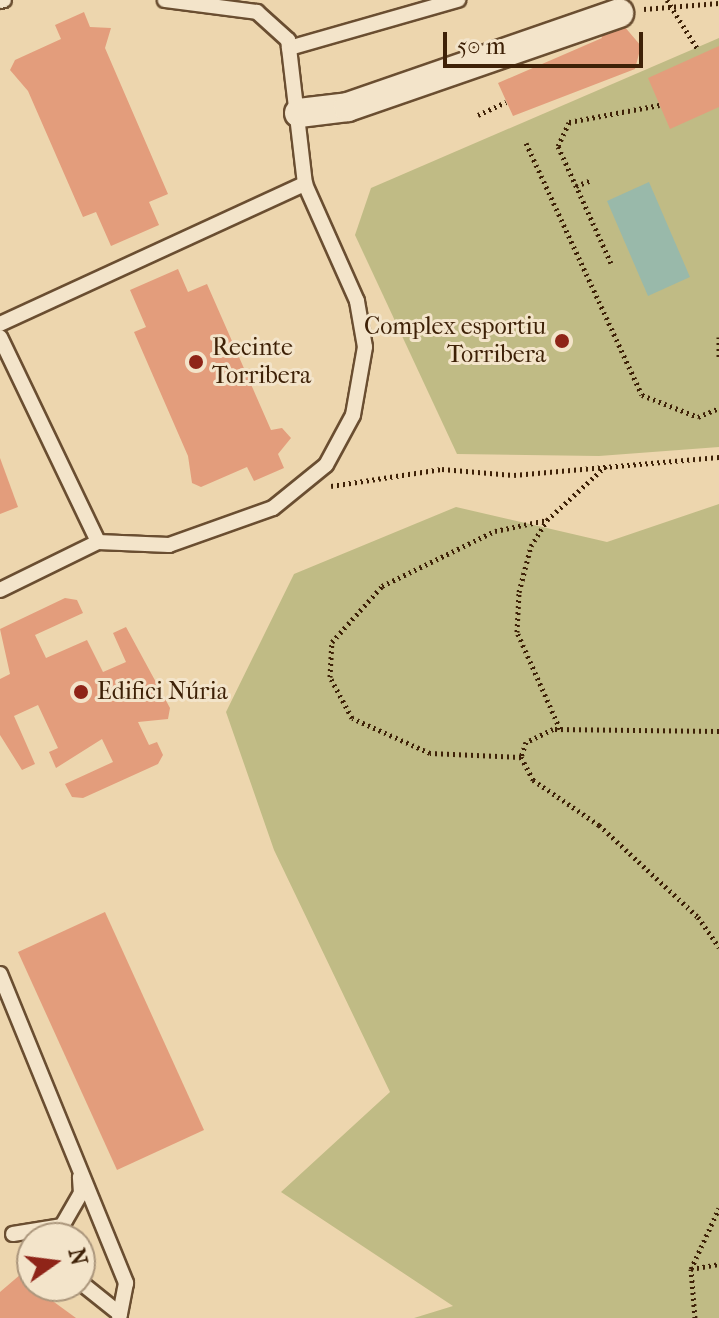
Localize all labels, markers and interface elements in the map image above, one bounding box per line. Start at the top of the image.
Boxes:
scale bar [447,16,647,66]
text: 50 m [457,32,506,60]
place label: Complex esportiu Torribera [364,313,546,369]
marker: Complex esportiu Torribera [553,332,571,350]
place label: Recinte Torribera [212,334,311,390]
marker: Recinte Torribera [187,353,205,371]
place label: Edifici Núria [97,678,228,706]
marker: Edifici Núria [72,683,90,701]
north arrow [16,1222,96,1302]
text: N [63,1245,92,1268]

